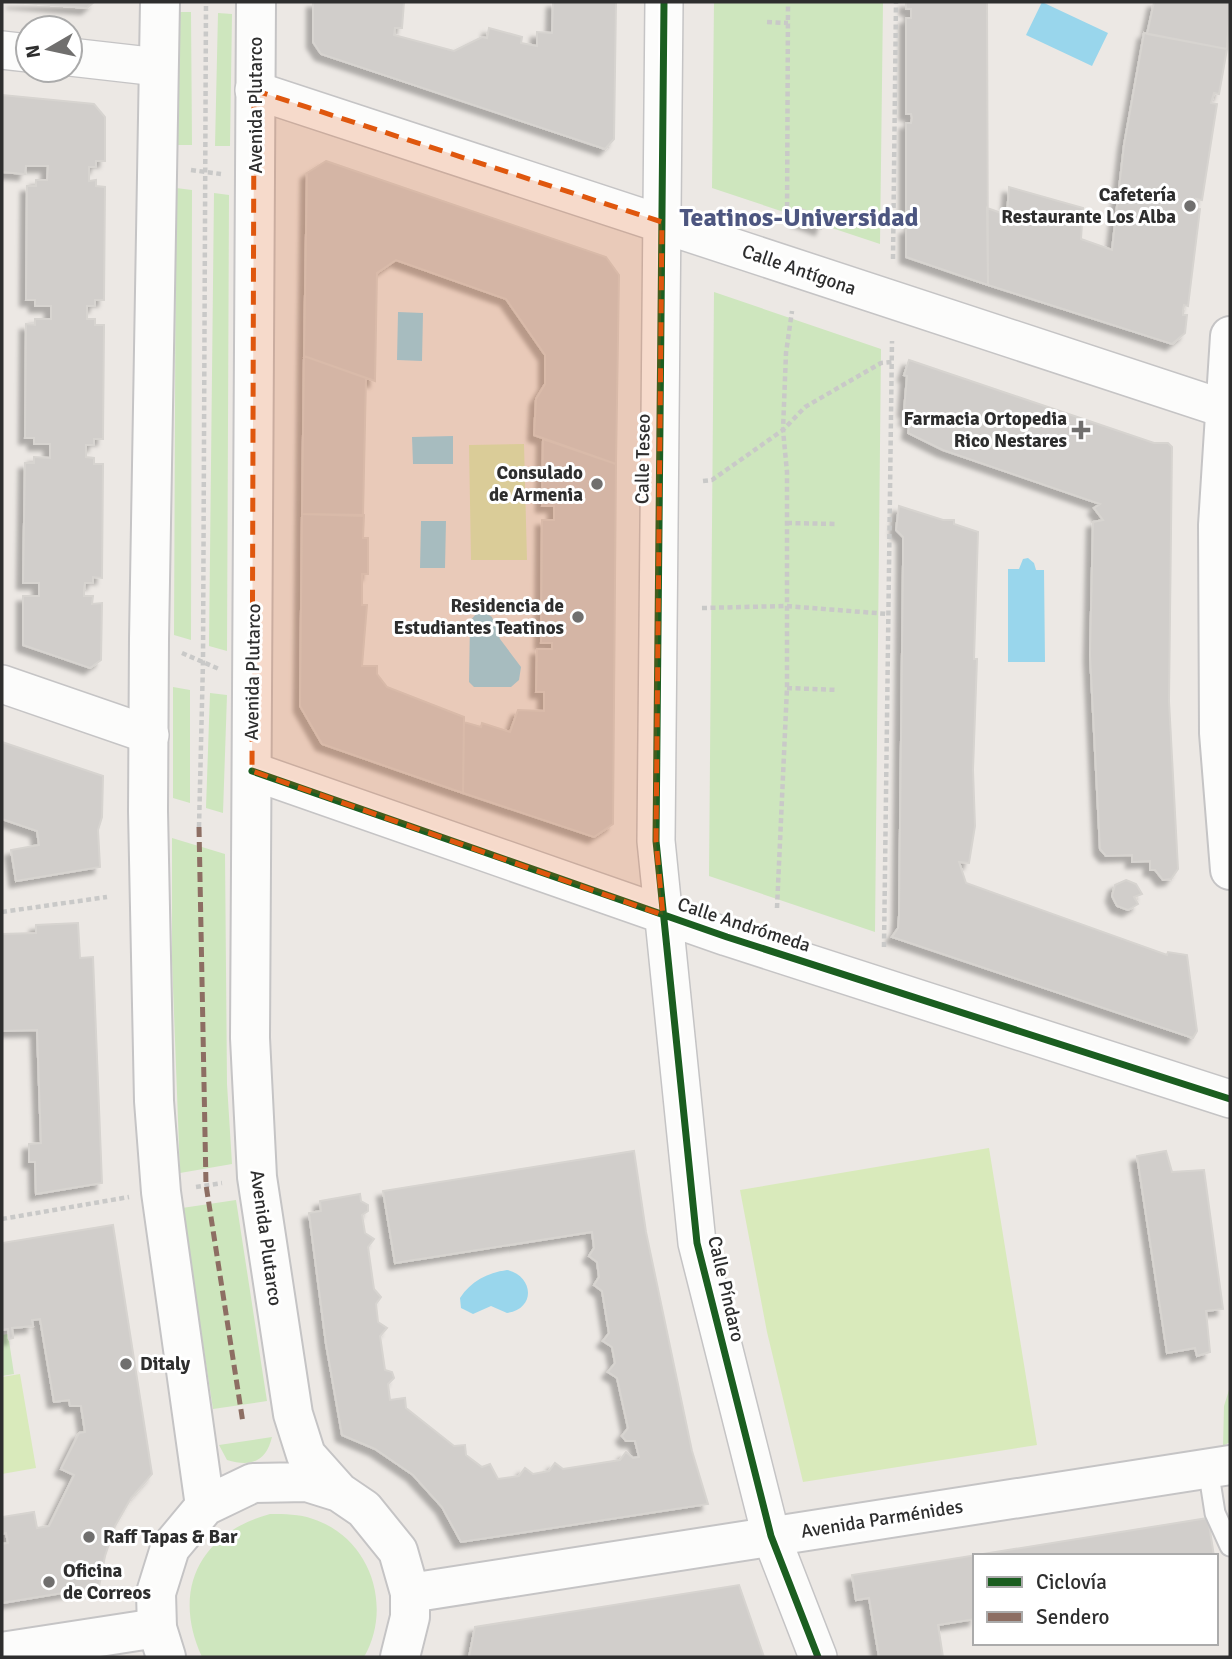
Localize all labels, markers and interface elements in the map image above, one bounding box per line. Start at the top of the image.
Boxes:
north arrow [14,14,84,84]
street label: Avenida Plutarco [244,36,268,173]
text: N [20,43,46,60]
place label: Cafetería Restaurante Los Alba [1001,183,1176,229]
marker: Cafetería Restaurante Los Alba [1182,198,1198,214]
district label: Teatinos-Universidad [679,202,919,234]
street label: Calle Antígona [739,239,859,301]
place label: Farmacia Ortopedia Rico Nestares [903,407,1067,453]
street label: Calle Teseo [630,413,656,504]
marker: Farmacia Ortopedia Rico Nestares [1073,422,1089,438]
place label: Consulado de Armenia [489,461,583,507]
marker: Consulado de Armenia [589,476,605,492]
place label: Residencia de Estudiantes Teatinos [394,594,564,640]
street label: Avenida Plutarco [240,603,266,741]
marker: Residencia de Estudiantes Teatinos [570,609,586,625]
street label: Calle Andrómeda [674,892,814,958]
street label: Avenida Plutarco [245,1169,287,1308]
street label: Calle Píndaro [702,1234,750,1344]
place label: Ditaly [140,1352,191,1376]
marker: Ditaly [118,1356,134,1372]
street label: Avenida Parménides [799,1494,965,1544]
place label: Raff Tapas & Bar [103,1525,238,1549]
marker: Raff Tapas & Bar [81,1529,97,1545]
legend [973,1554,1218,1645]
place label: Oficina de Correos [63,1559,151,1605]
text: Ciclovía [1036,1569,1107,1595]
marker: Oficina de Correos [41,1574,57,1590]
text: Sendero [1036,1604,1110,1630]

